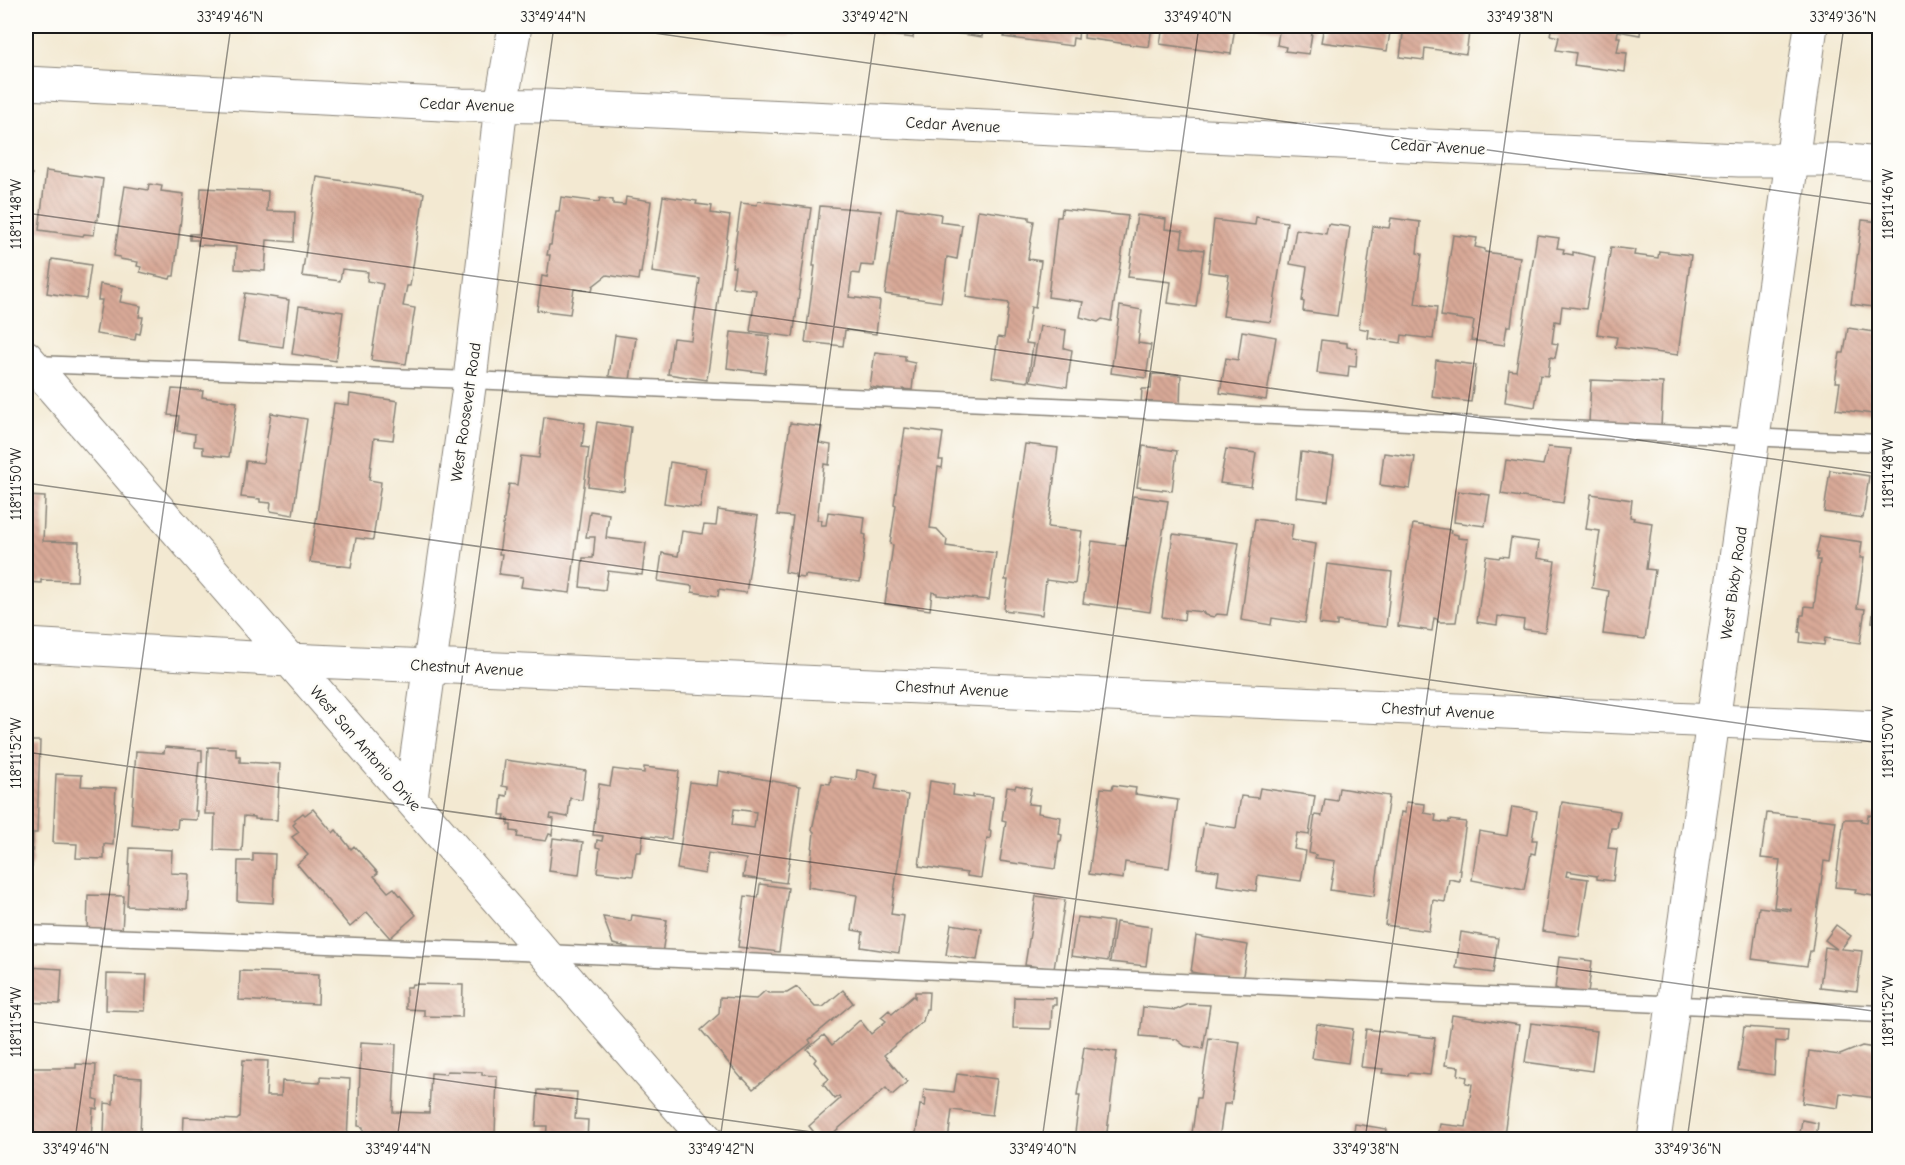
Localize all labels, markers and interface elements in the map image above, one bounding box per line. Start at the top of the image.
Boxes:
text: 33°49'46"N [197,8,263,26]
text: 33°49'44"N [520,8,586,26]
text: 33°49'42"N [842,8,908,26]
text: 33°49'40"N [1164,8,1232,26]
text: 33°49'38"N [1487,8,1553,26]
text: 33°49'36"N [1810,8,1876,26]
street label: Cedar Avenue [419,94,515,116]
street label: Cedar Avenue [905,114,1001,136]
street label: Cedar Avenue [1390,136,1486,158]
text: 118°11'46"W [1879,169,1897,239]
text: 118°11'48"W [7,179,25,249]
street label: West Roosevelt Road [447,341,485,483]
text: 118°11'48"W [1879,438,1897,508]
text: 118°11'50"W [7,448,25,520]
street label: West Bixby Road [1717,525,1751,641]
street label: Chestnut Avenue [410,656,524,680]
street label: Chestnut Avenue [895,677,1009,701]
street label: West San Antonio Drive [306,682,425,815]
street label: Chestnut Avenue [1381,699,1495,723]
text: 118°11'50"W [1879,706,1897,778]
text: 118°11'52"W [7,717,25,789]
text: 118°11'52"W [1879,975,1897,1047]
text: 118°11'54"W [7,987,25,1057]
text: 33°49'46"N [43,1140,109,1158]
text: 33°49'44"N [365,1140,431,1158]
text: 33°49'42"N [688,1140,754,1158]
text: 33°49'40"N [1009,1140,1077,1158]
text: 33°49'38"N [1333,1140,1399,1158]
text: 33°49'36"N [1655,1140,1721,1158]

